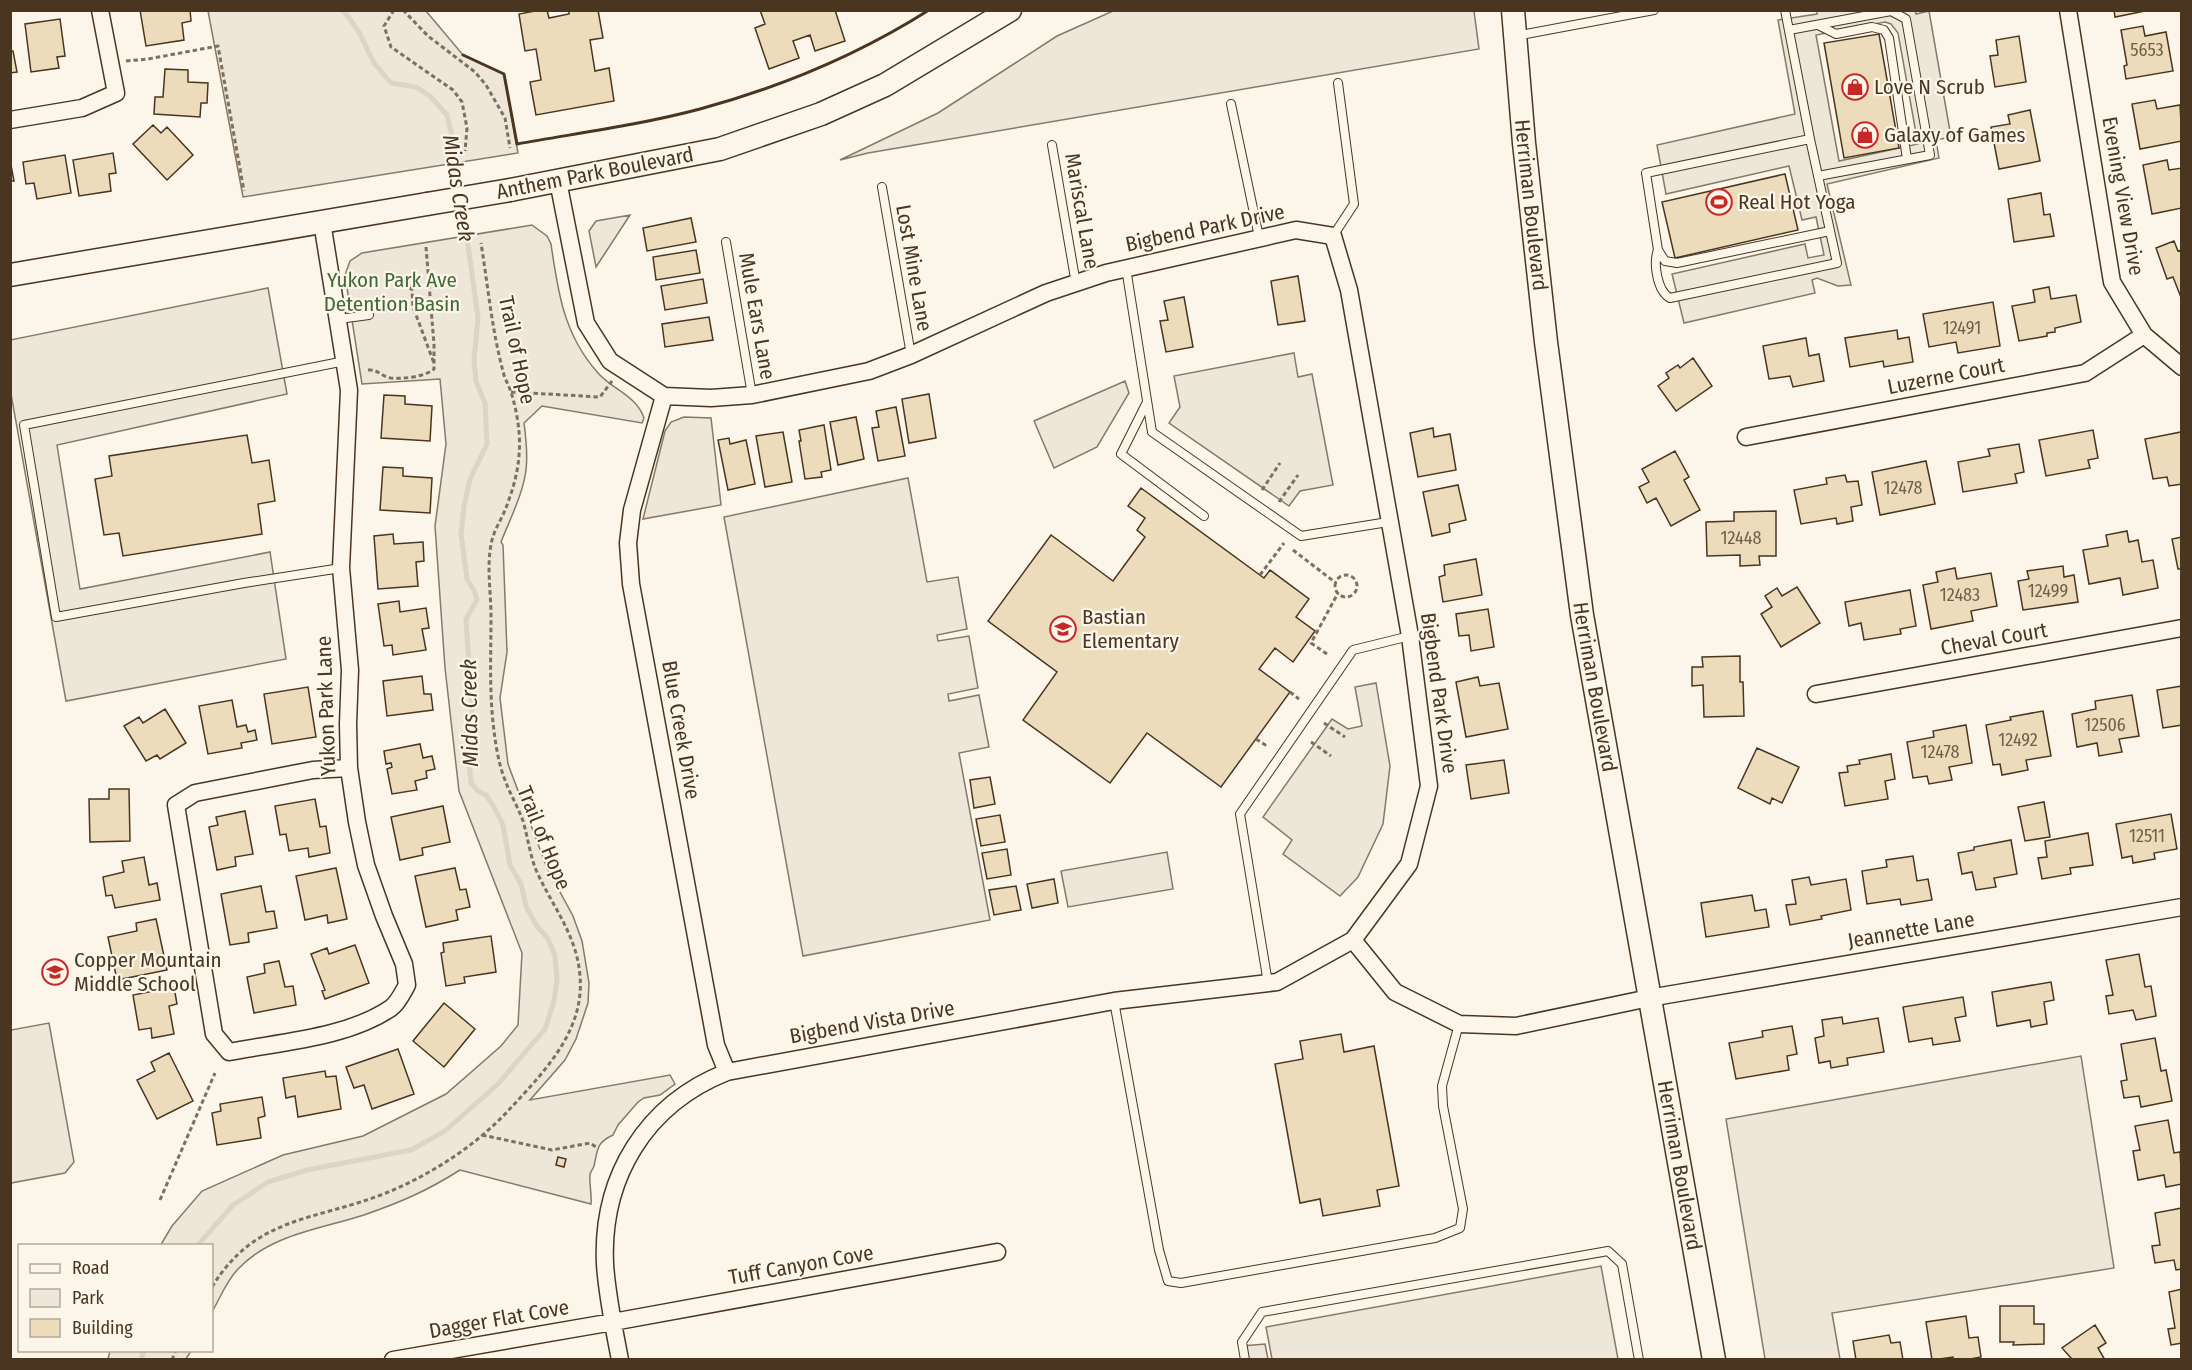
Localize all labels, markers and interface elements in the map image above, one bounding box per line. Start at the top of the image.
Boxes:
house number: 5653 [2130,39,2164,61]
shop icon: Love N Scrub [1840,72,1870,102]
place label: Love N Scrub [1874,74,1985,100]
street label: Evening View Drive [2096,115,2150,277]
street label: Herriman Boulevard [1509,118,1553,292]
shop icon: Galaxy of Games [1850,120,1880,150]
place label: Galaxy of Games [1884,122,2026,148]
water label: Midas Creek [437,133,480,244]
street label: Anthem Park Boulevard [494,141,696,205]
street label: Mariscal Lane [1059,151,1105,271]
sports icon: Real Hot Yoga [1704,187,1734,217]
place label: Real Hot Yoga [1738,189,1855,215]
street label: Bigbend Park Drive [1123,198,1287,258]
street label: Lost Mine Lane [890,203,938,333]
street label: Mule Ears Lane [733,251,781,381]
park label: Yukon Park Ave Detention Basin [324,267,460,317]
street label: Trail of Hope [493,294,541,406]
house number: 12491 [1943,317,1981,339]
street label: Luzerne Court [1885,352,2007,400]
house number: 12478 [1884,477,1922,499]
house number: 12448 [1720,527,1762,549]
house number: 12499 [2028,580,2068,602]
house number: 12483 [1940,584,1980,606]
street label: Herriman Boulevard [1567,600,1623,774]
place label: Bastian Elementary [1082,604,1179,654]
street label: Bigbend Park Drive [1415,611,1463,775]
school or university icon: Bastian Elementary [1048,614,1078,644]
street label: Cheval Court [1939,617,2050,661]
street label: Yukon Park Lane [311,635,341,777]
water label: Midas Creek [455,659,484,767]
street label: Blue Creek Drive [656,659,706,801]
house number: 12506 [2084,714,2126,736]
house number: 12492 [1998,729,2038,751]
house number: 12478 [1921,741,1959,763]
street label: Trail of Hope [511,782,577,894]
house number: 12511 [2129,825,2165,847]
street label: Jeannette Lane [1846,906,1976,954]
place label: Copper Mountain Middle School [74,947,222,997]
school or university icon: Copper Mountain Middle School [40,957,70,987]
street label: Bigbend Vista Drive [788,995,956,1049]
street label: Herriman Boulevard [1652,1078,1707,1252]
street label: Tuff Canyon Cove [727,1239,875,1291]
legend [18,1244,213,1352]
text: Road [72,1257,109,1279]
text: Park [72,1287,105,1309]
street label: Dagger Flat Cove [427,1294,571,1344]
text: Building [72,1317,133,1339]

